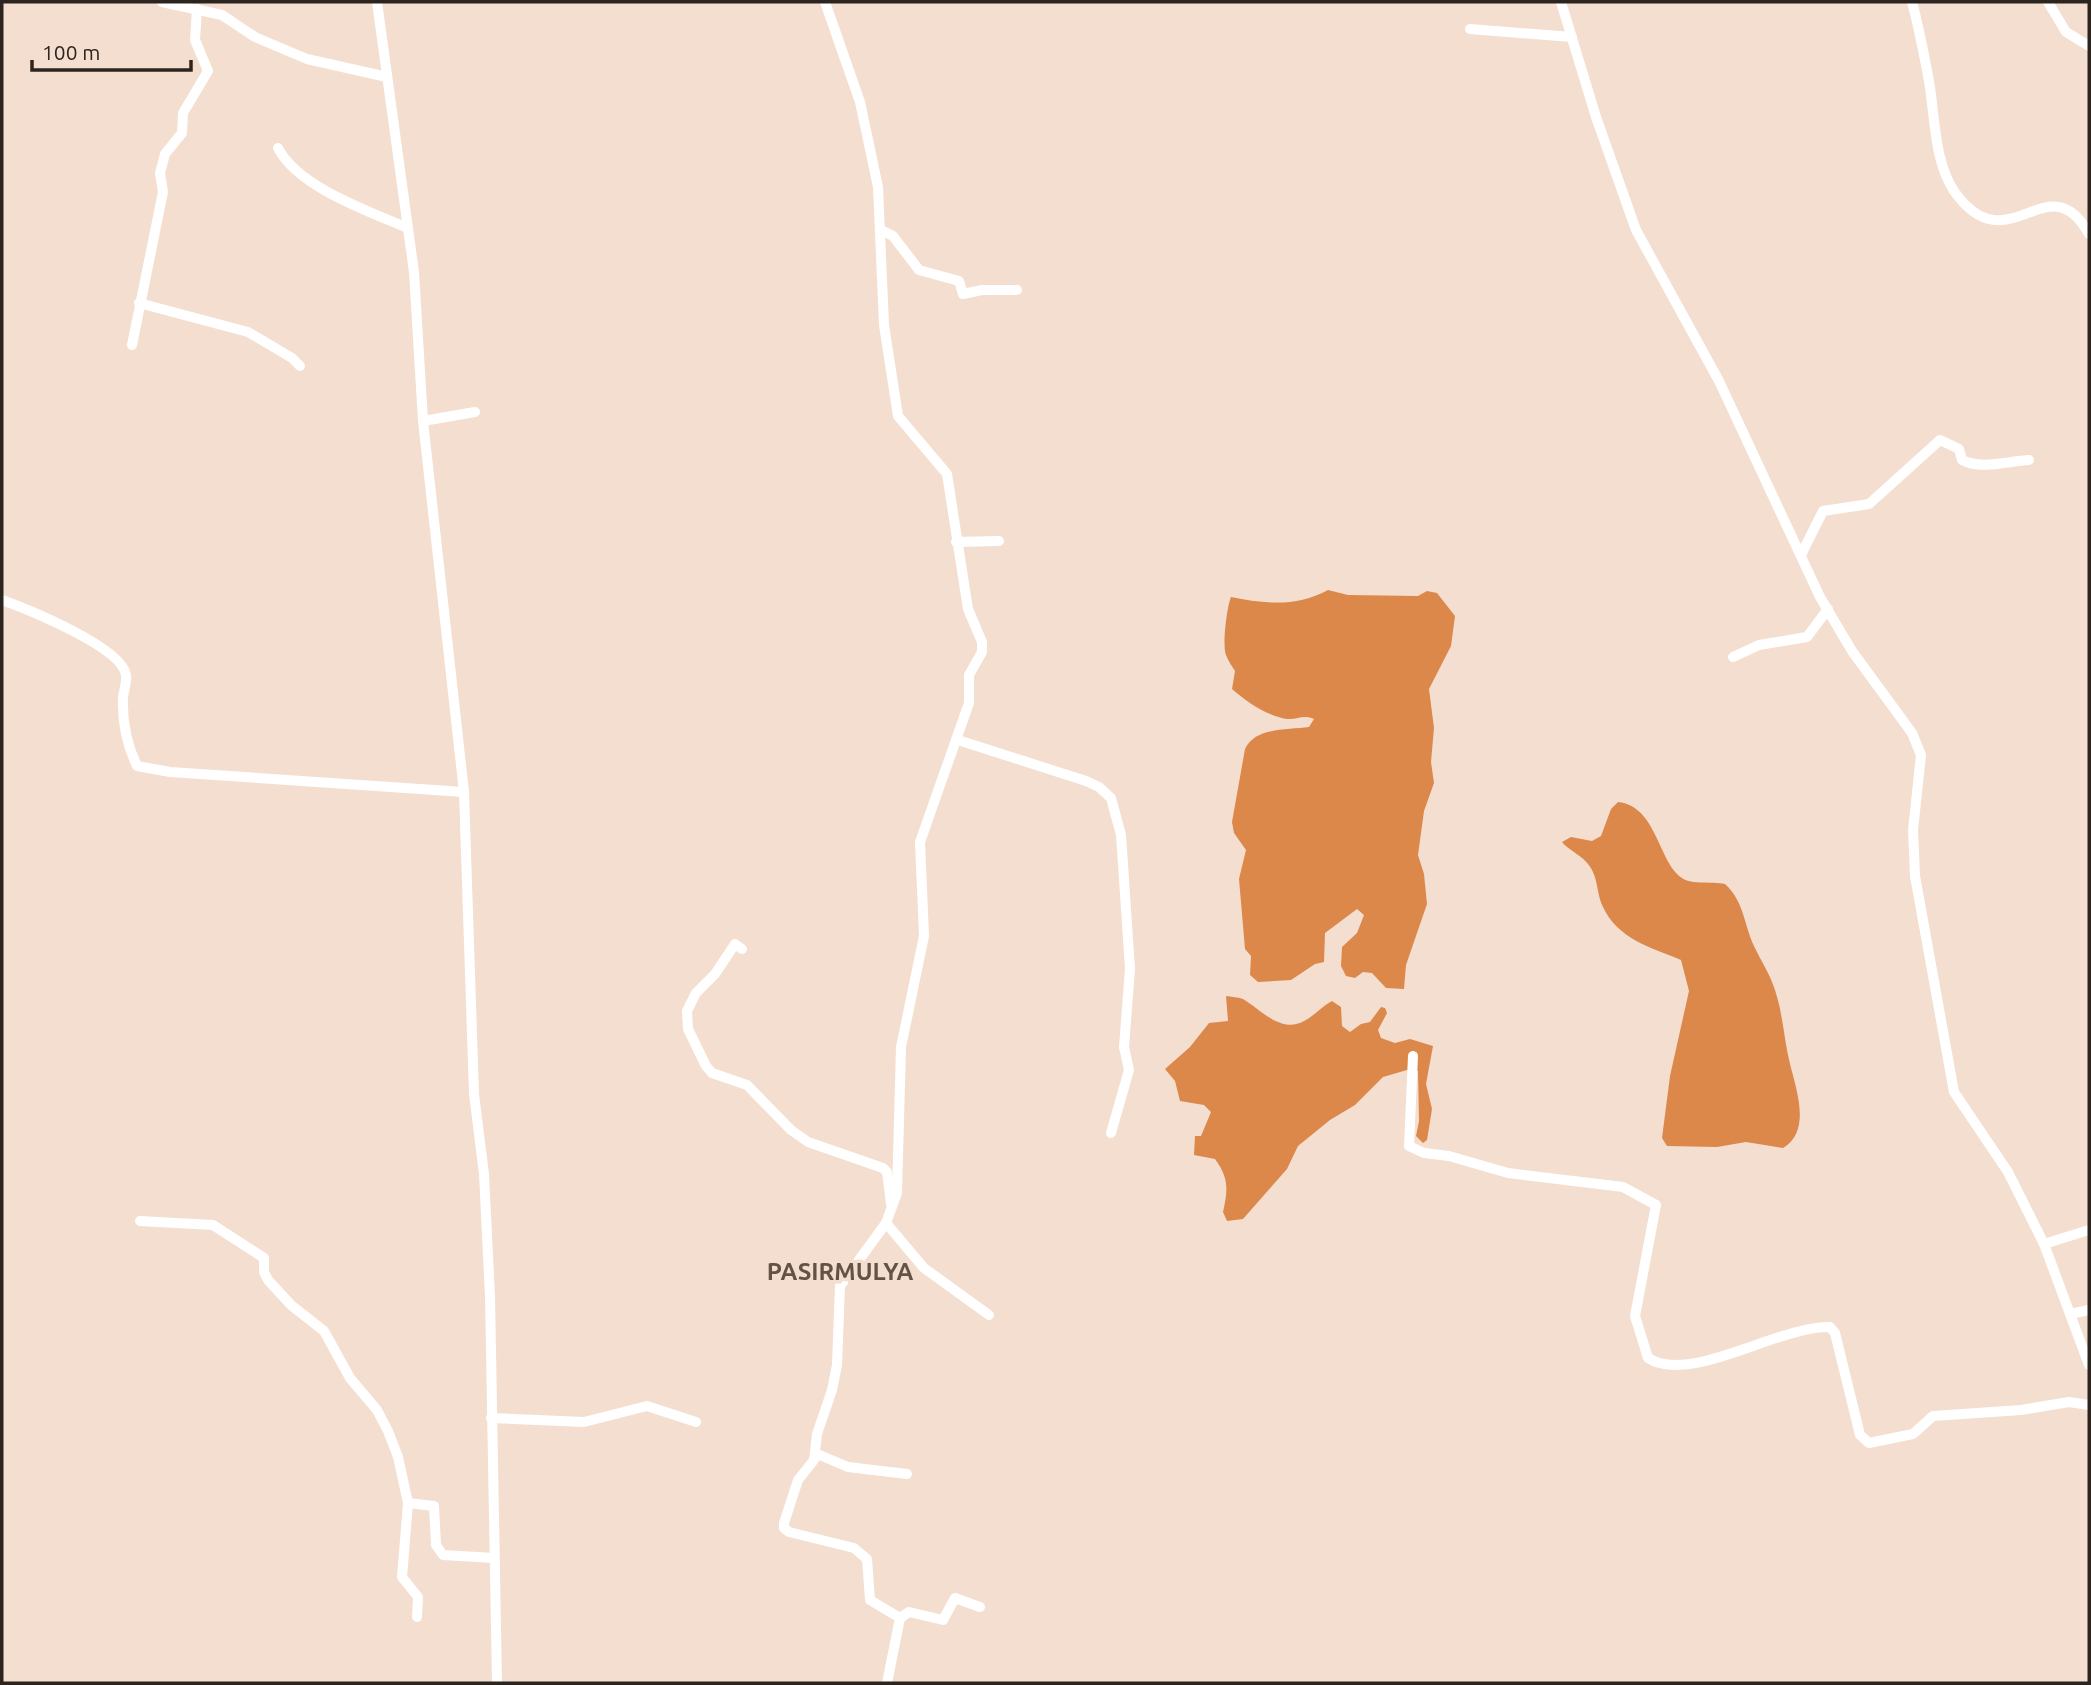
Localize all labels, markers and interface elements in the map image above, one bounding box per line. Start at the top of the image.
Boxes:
scale bar [32,28,191,72]
text: 100 m [42,40,100,64]
district label: PASIRMULYA [767,1258,913,1285]

